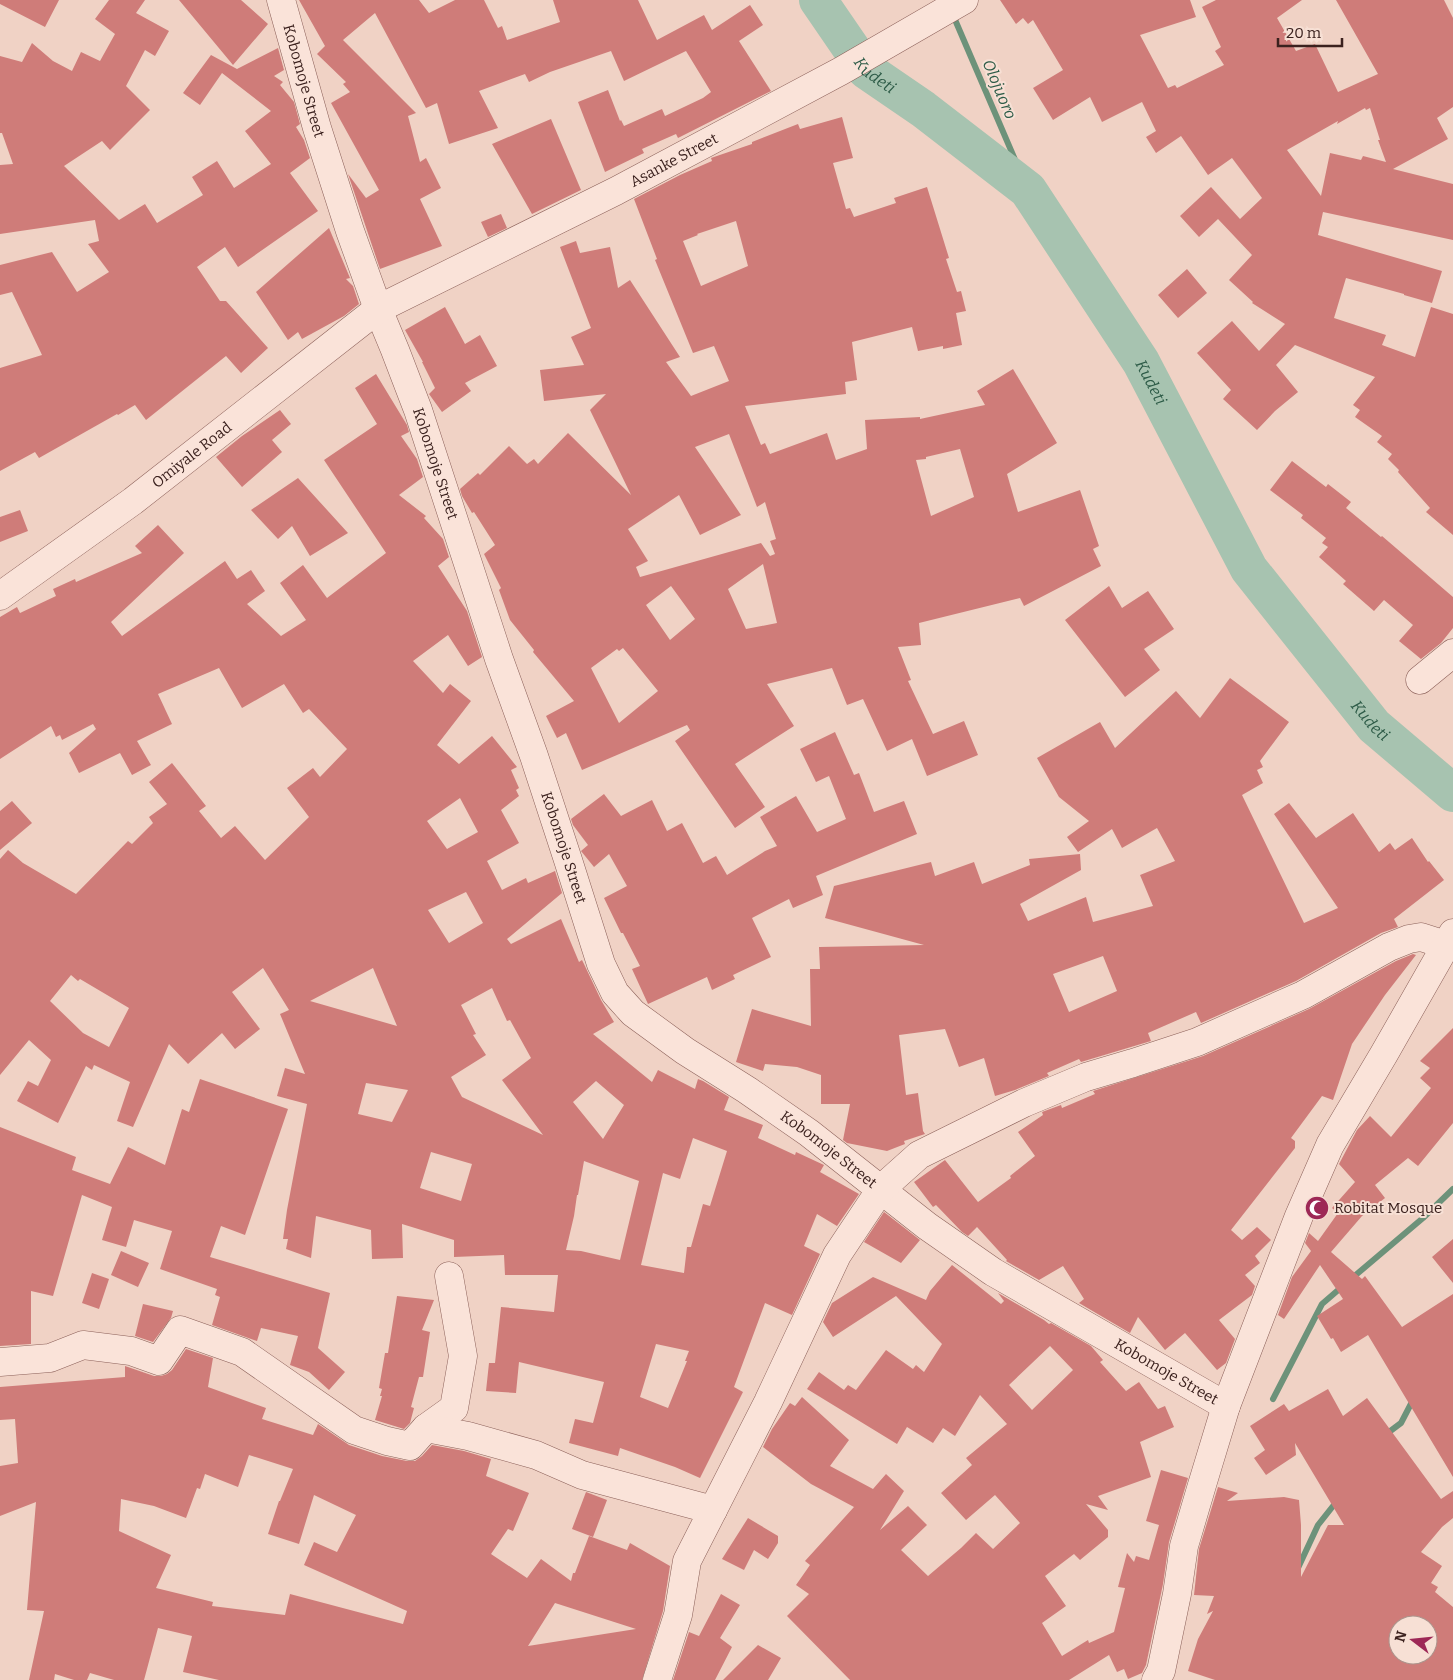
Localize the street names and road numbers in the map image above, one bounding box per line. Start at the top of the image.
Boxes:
street label: Kobomoje Street [279,22,329,140]
street label: Asanke Street [627,129,721,191]
street label: Kobomoje Street [409,405,462,522]
street label: Omiyale Road [148,418,235,492]
street label: Kobomoje Street [537,789,590,906]
street label: Kobomoje Street [777,1107,881,1192]
street label: Kobomoje Street [1111,1335,1222,1409]

